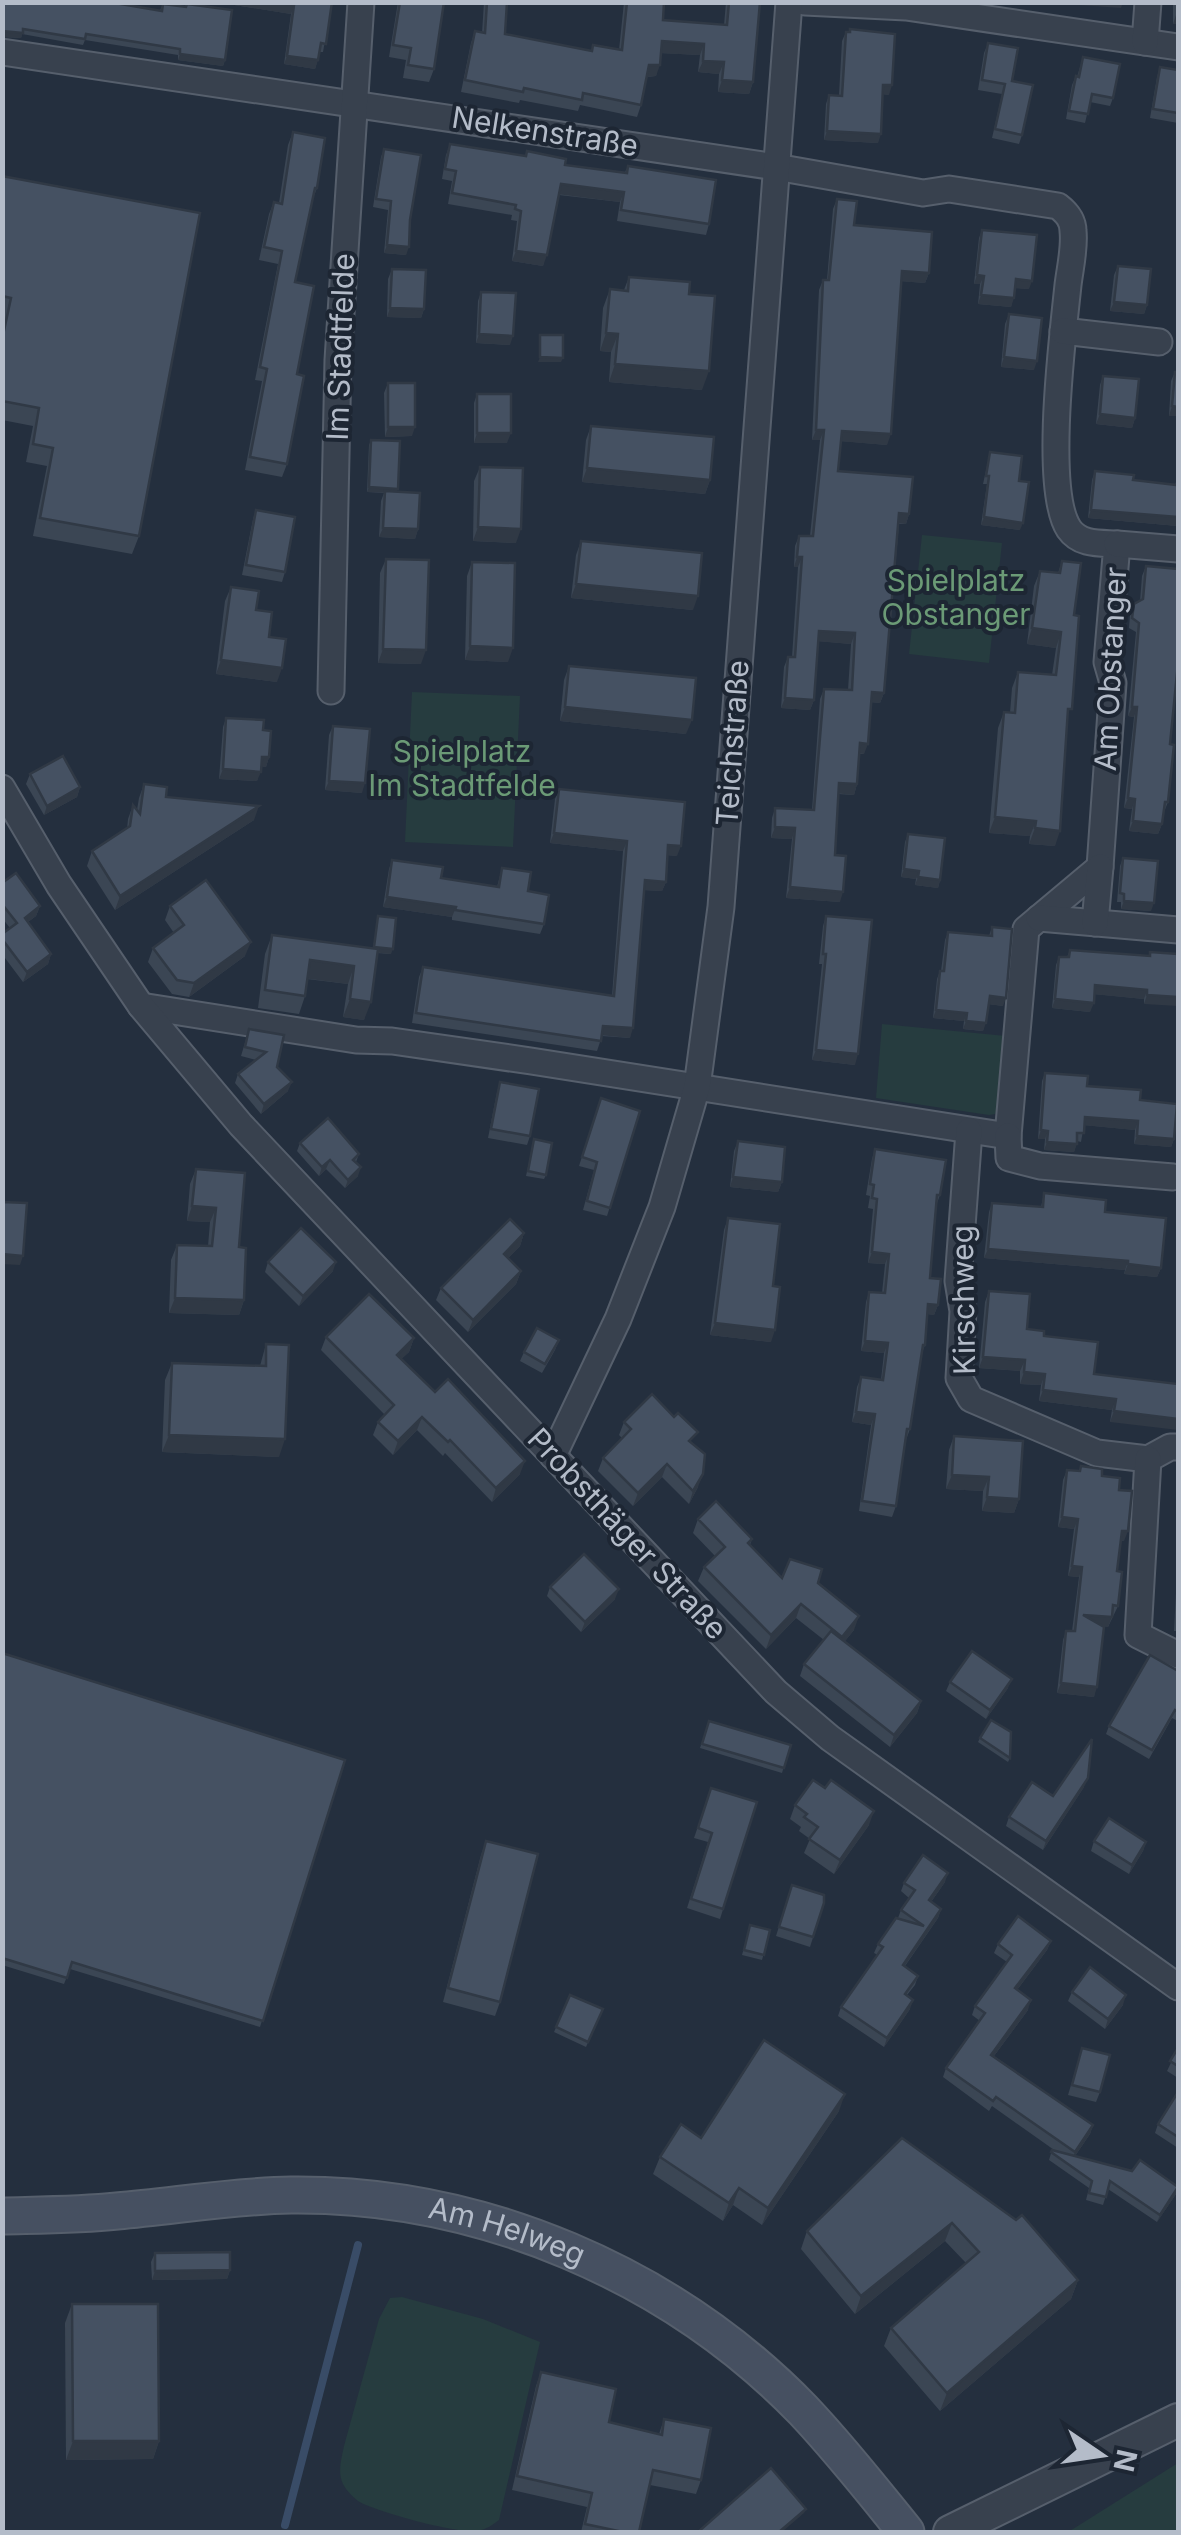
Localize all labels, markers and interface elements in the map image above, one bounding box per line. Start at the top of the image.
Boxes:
street label: Nelkenstraße [449,99,641,164]
street label: Im Stadtfelde [319,253,361,441]
park label: Spielplatz Obstanger [882,562,1030,632]
street label: Am Obstanger [1087,566,1133,772]
street label: Teichstraße [708,659,756,827]
park label: Spielplatz Im Stadtfelde [368,733,556,803]
street label: Kirschweg [944,1225,982,1375]
street label: Probsthäger Straße [521,1420,735,1646]
street label: Am Helweg [426,2189,591,2273]
north arrow [1051,2405,1151,2505]
text: N [1106,2446,1144,2475]

